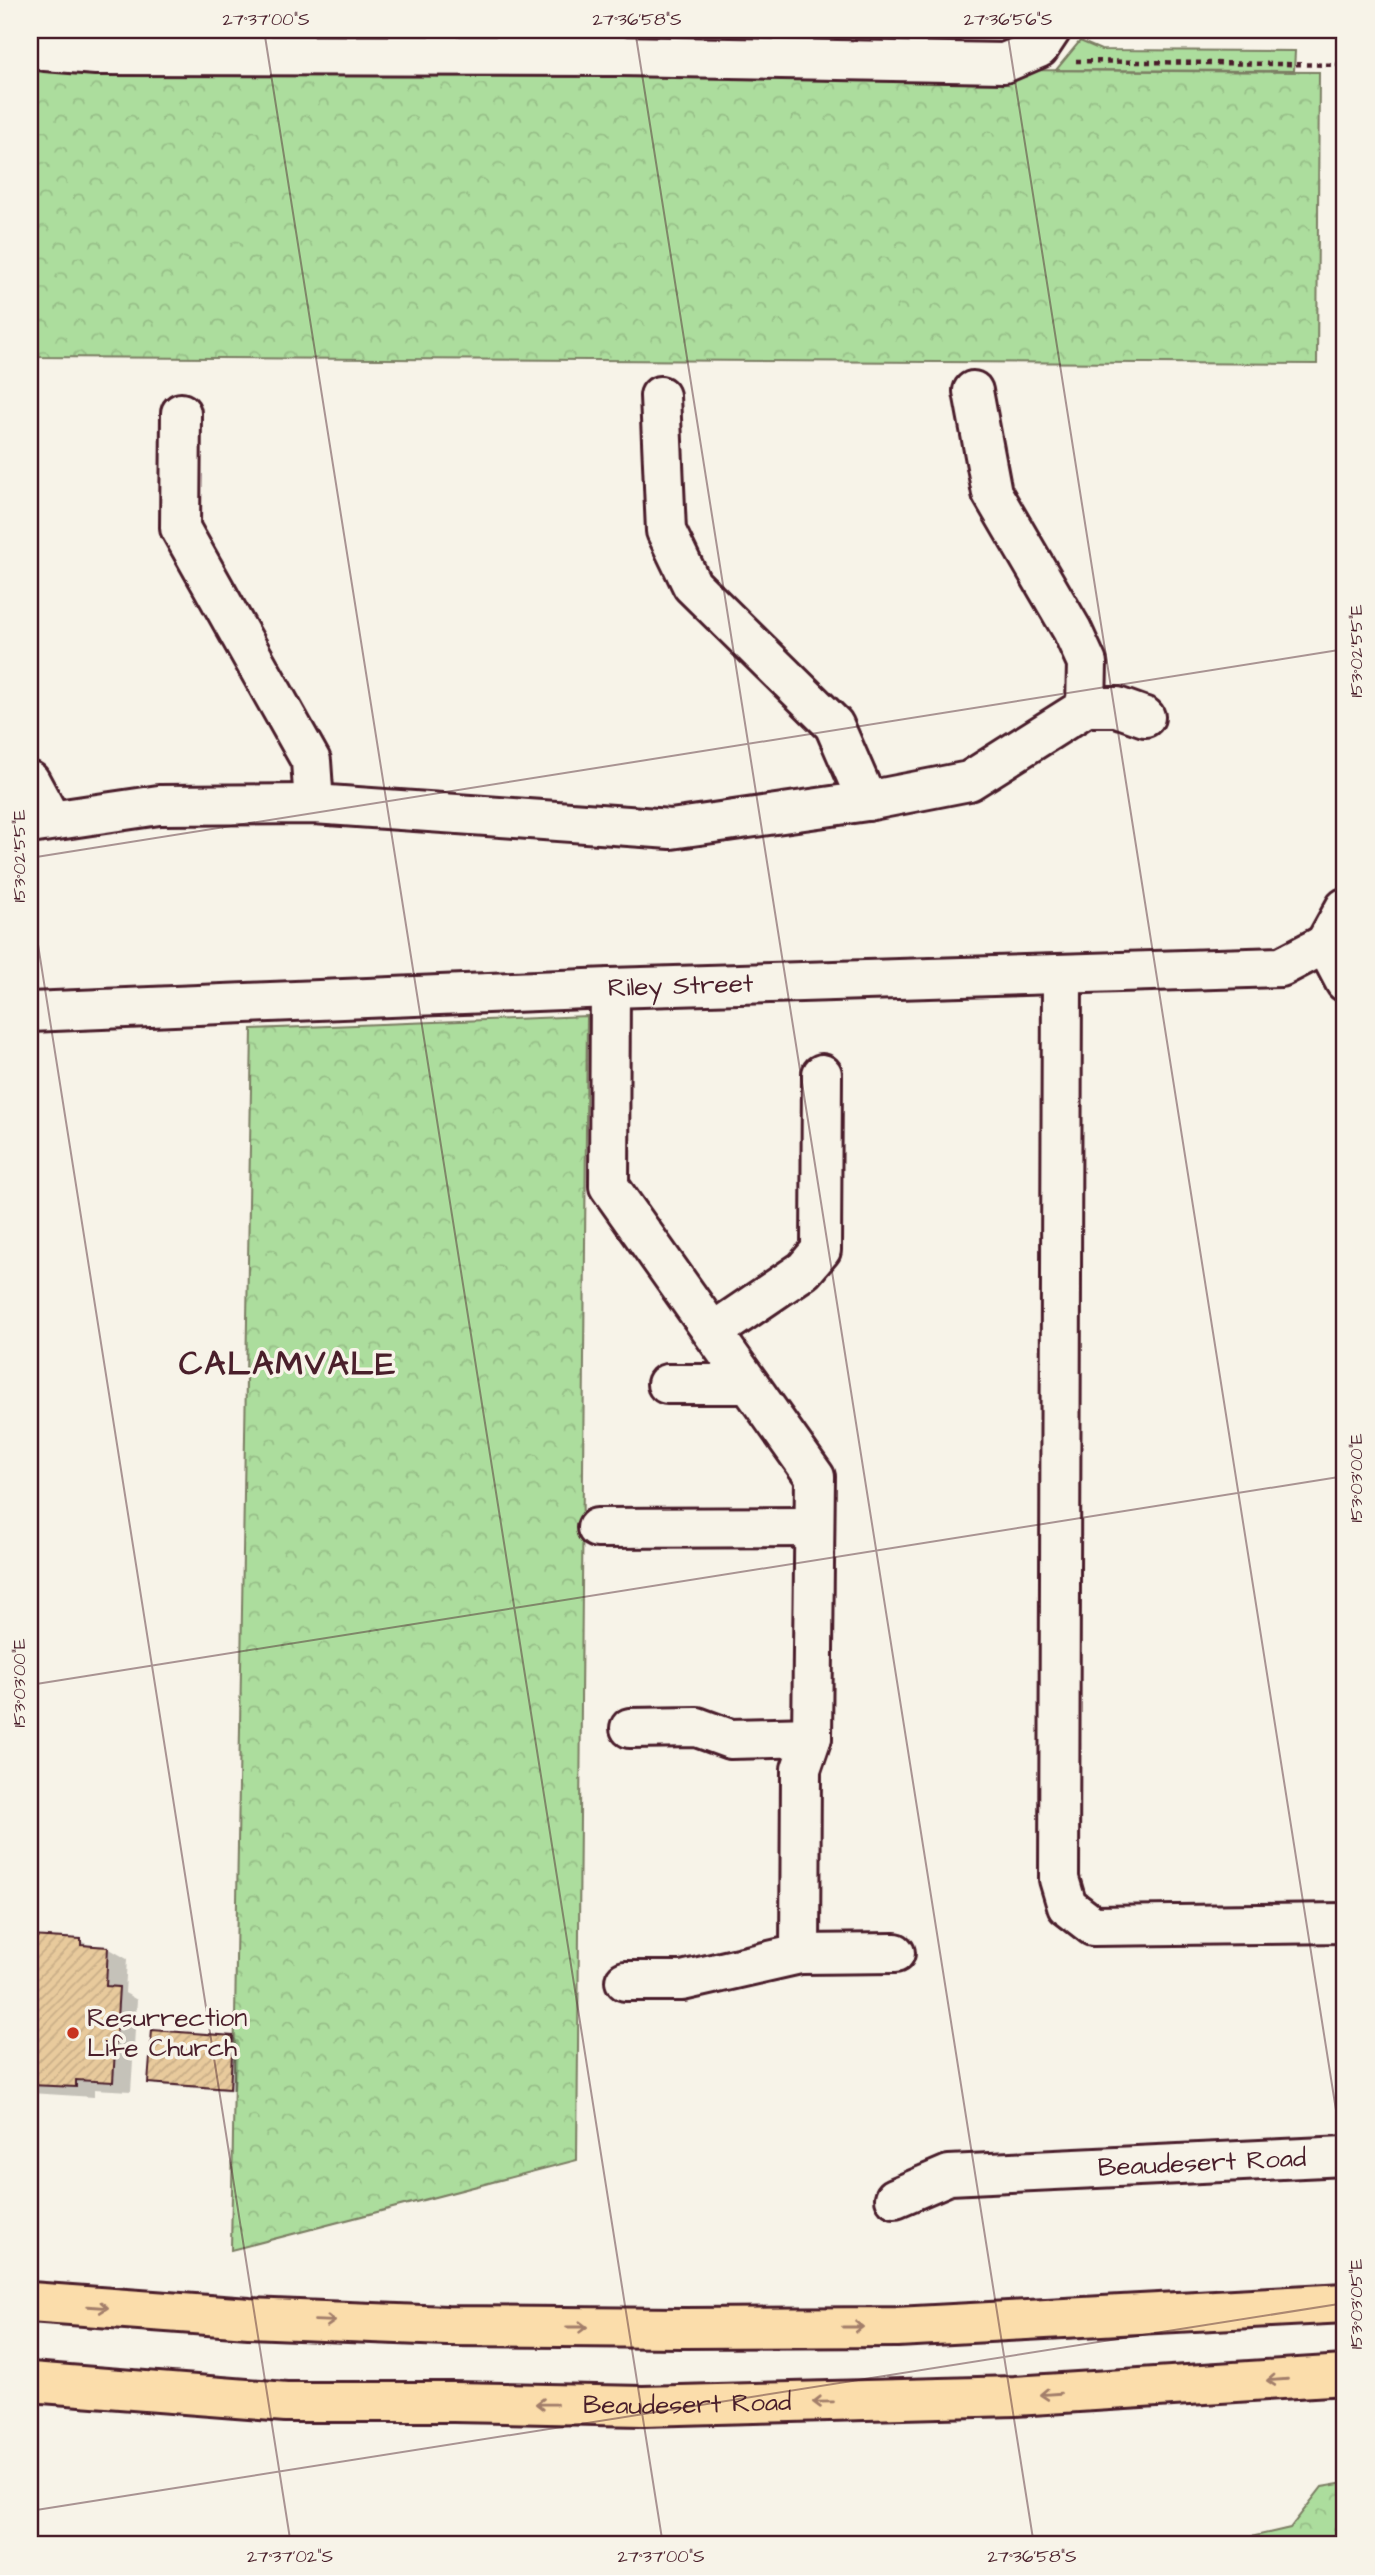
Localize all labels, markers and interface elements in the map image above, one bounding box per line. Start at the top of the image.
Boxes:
text: 27°37'00"S [222,7,310,32]
text: 27°36'58"S [593,7,681,32]
text: 27°36'56"S [964,7,1052,32]
text: 153°02'55"E [1344,604,1369,698]
text: 153°02'55"E [7,809,32,903]
street label: Riley Street [607,966,754,1007]
district label: CALAMVALE [179,1341,397,1387]
text: 153°03'00"E [1344,1433,1369,1523]
text: 153°03'00"E [7,1638,32,1728]
place label: Resurrection Life Church [87,2000,247,2066]
marker: Resurrection Life Church [65,2025,81,2041]
street label: Beaudesert Road [1097,2140,1307,2186]
text: 153°03'05"E [1344,2258,1369,2349]
one-way arrow [86,2301,109,2314]
one-way arrow [313,2315,336,2328]
one-way arrow [565,2320,588,2334]
one-way arrow [841,2320,864,2334]
one-way arrow [1266,2373,1289,2386]
street label: Beaudesert Road [583,2384,792,2424]
one-way arrow [1039,2388,1062,2401]
one-way arrow [812,2396,835,2409]
one-way arrow [535,2397,558,2411]
text: 27°37'02"S [247,2544,333,2569]
text: 27°37'00"S [617,2544,705,2569]
text: 27°36'58"S [988,2544,1076,2569]

